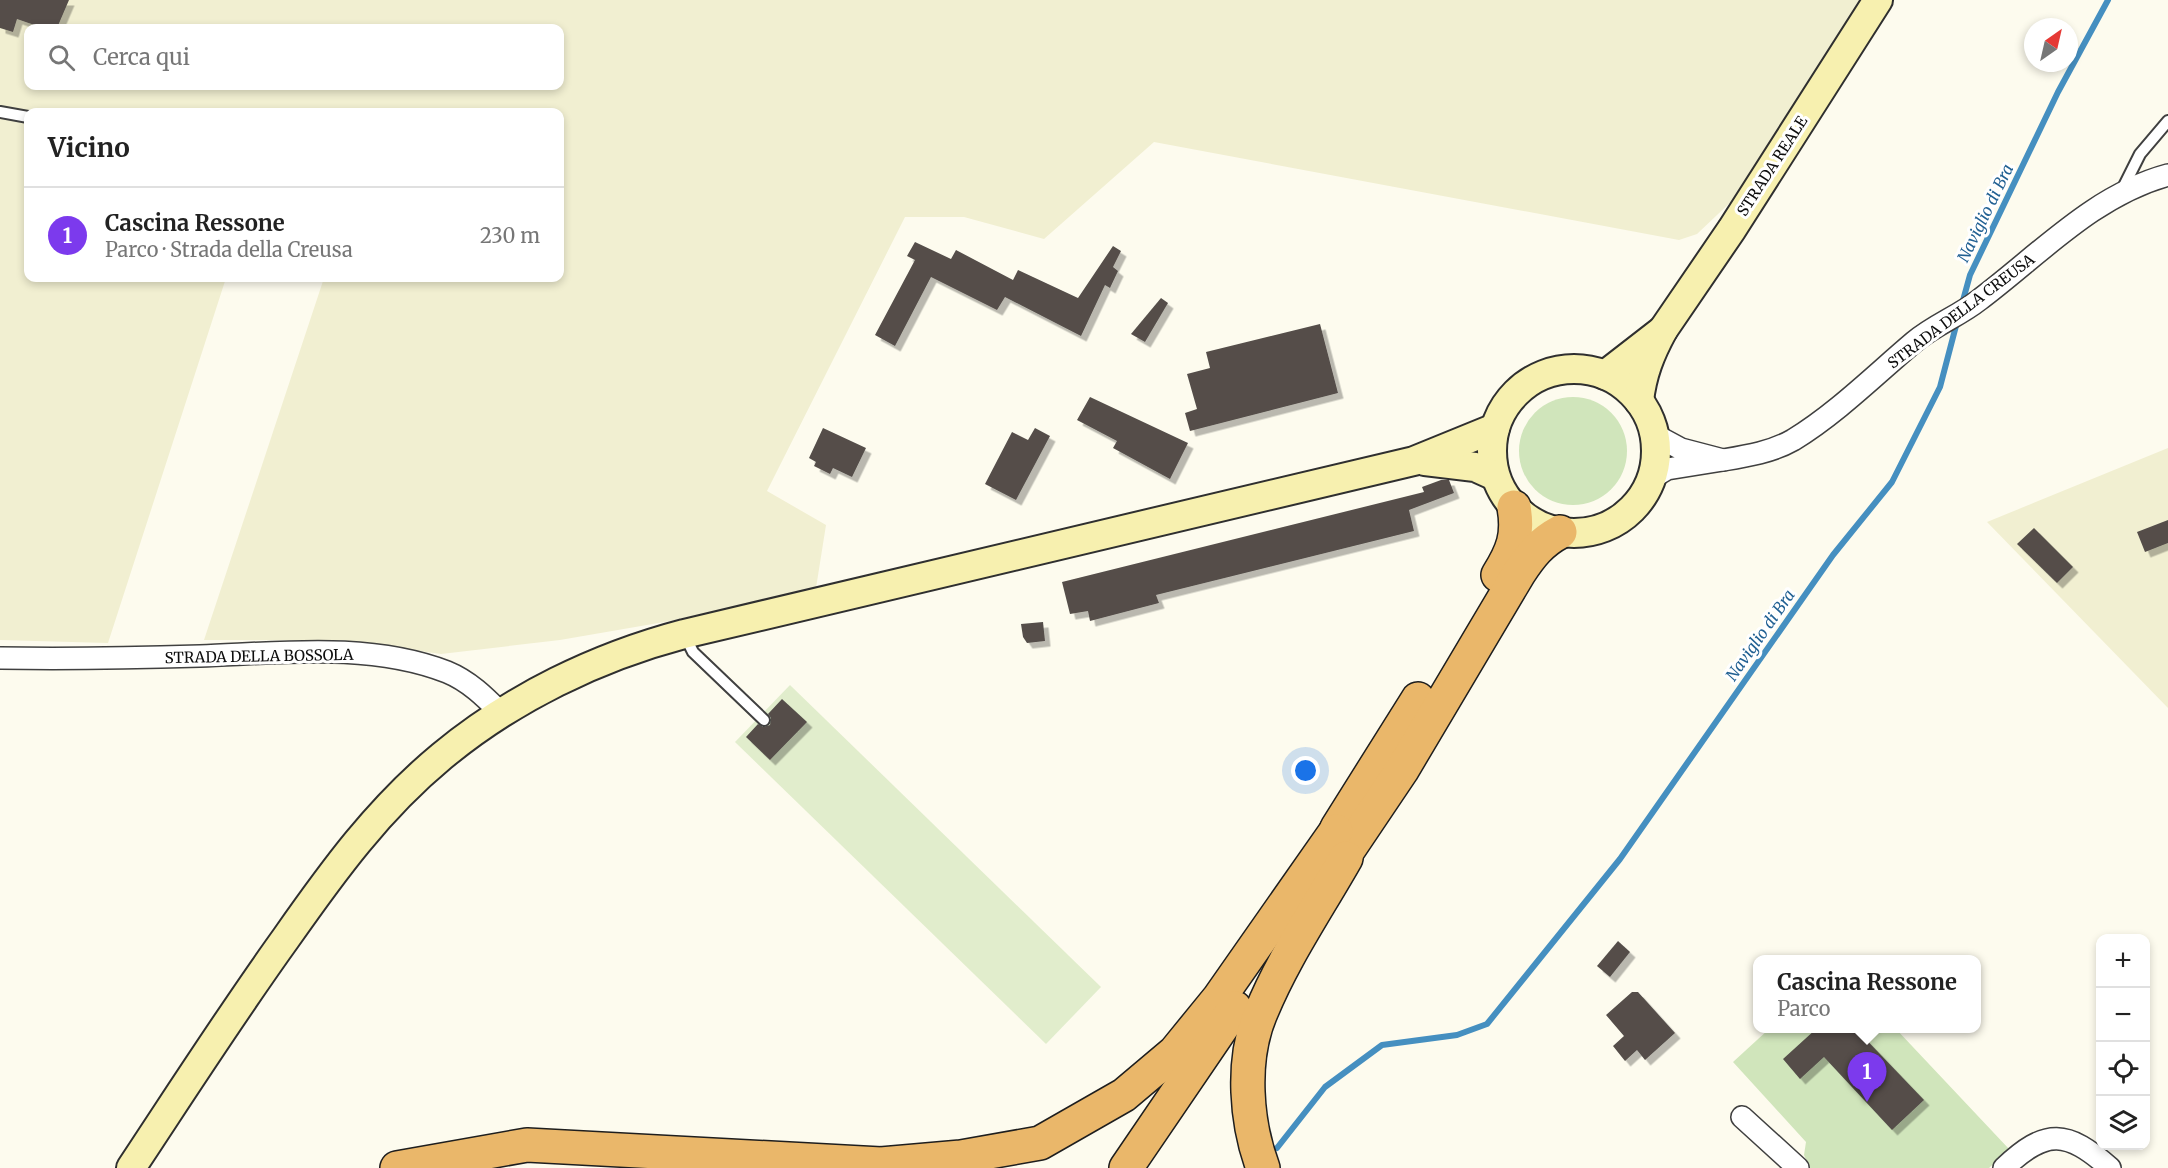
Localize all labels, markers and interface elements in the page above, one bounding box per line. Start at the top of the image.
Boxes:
north arrow [2024,18,2078,72]
search box [24,24,564,90]
icon: search [45,41,78,74]
text: Cerca qui [93,43,190,71]
street label: STRADA REALE [1733,112,1812,220]
text: Vicino [48,131,130,164]
water label: Naviglio di Bra [1953,161,2017,265]
text: Cascina Ressone [105,209,285,237]
text: 1 [63,223,72,248]
text: 230 m [480,223,540,248]
text: Parco · Strada della Creusa [105,237,353,262]
street label: STRADA DELLA CREUSA [1884,249,2039,372]
water label: Naviglio di Bra [1721,586,1799,684]
street label: STRADA DELLA BOSSOLA [164,645,354,667]
your location [1291,756,1320,785]
map controls [2096,934,2150,1150]
button: + [2096,934,2150,988]
popup [1753,955,1981,1033]
text: Cascina Ressone [1777,968,1957,996]
button: − [2096,988,2150,1042]
text: Parco [1777,996,1830,1021]
button: locate [2096,1042,2150,1096]
pin: 1 [1848,1052,1886,1102]
button: layers [2096,1096,2150,1150]

